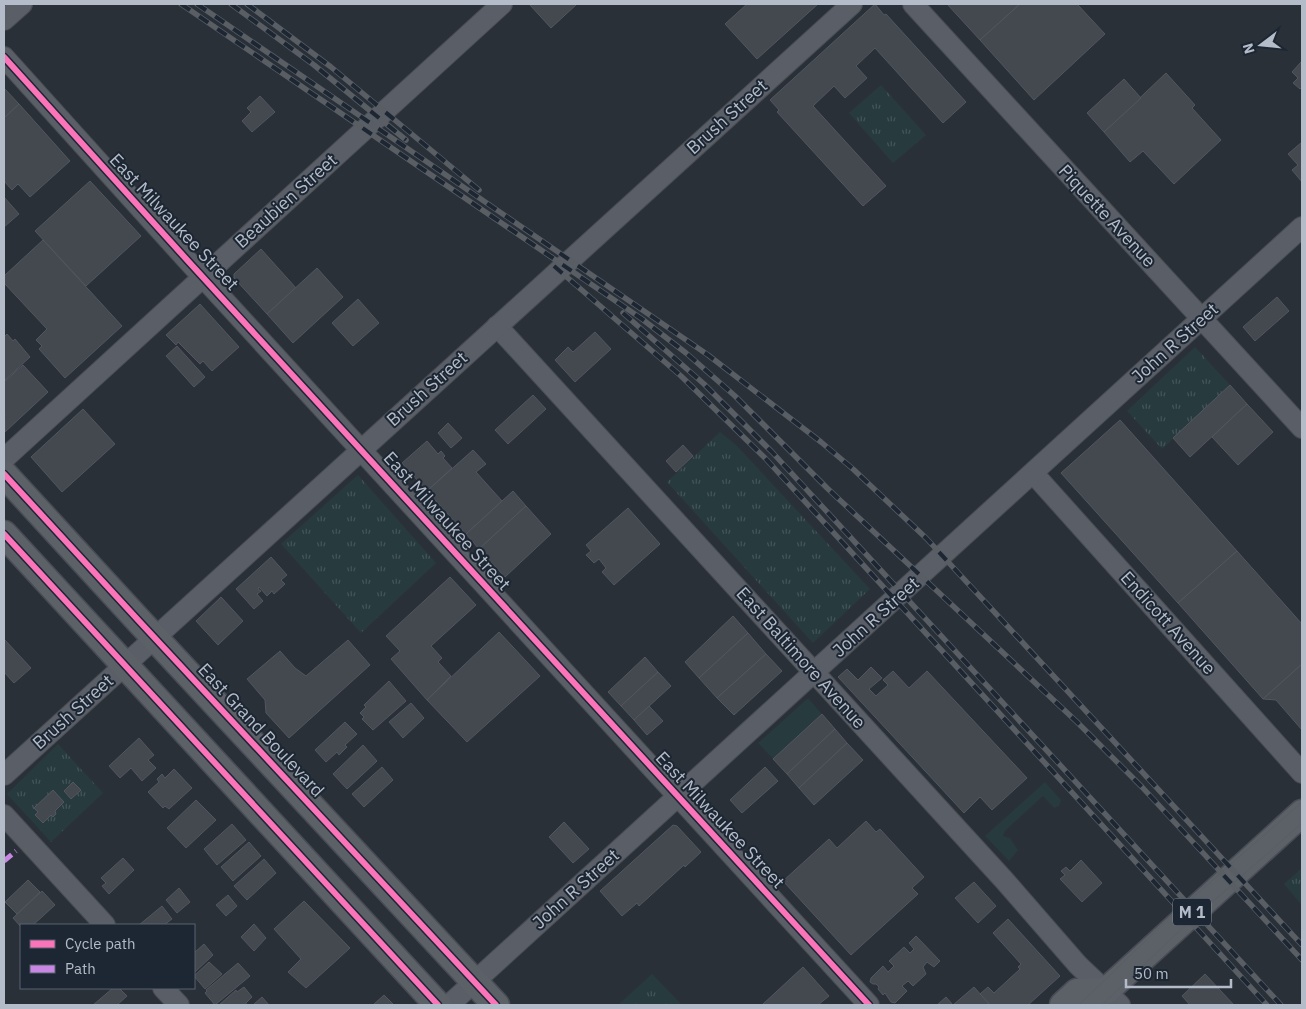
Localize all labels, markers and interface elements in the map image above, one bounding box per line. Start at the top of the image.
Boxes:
north arrow [1236,20,1286,70]
text: N [1238,41,1259,56]
street label: Brush Street [681,74,772,159]
street label: East Milwaukee Street [105,148,244,295]
street label: Beaubien Street [230,149,342,253]
street label: Piquette Avenue [1054,159,1161,272]
street label: John R Street [1126,298,1223,388]
street label: Brush Street [381,346,472,431]
street label: East Milwaukee Street [379,446,516,595]
street label: Endicott Avenue [1116,566,1221,679]
street label: John R Street [827,572,924,662]
street label: East Baltimore Avenue [732,582,871,733]
street label: East Grand Boulevard [193,658,329,801]
street label: Brush Street [27,669,118,754]
street label: East Milwaukee Street [651,746,790,893]
street label: John R Street [527,844,624,934]
road number: M 1 [1173,899,1211,926]
legend [20,924,195,989]
text: Cycle path [65,934,136,953]
scale bar [1126,956,1231,988]
text: Path [65,959,96,978]
text: 50 m [1134,964,1169,983]

